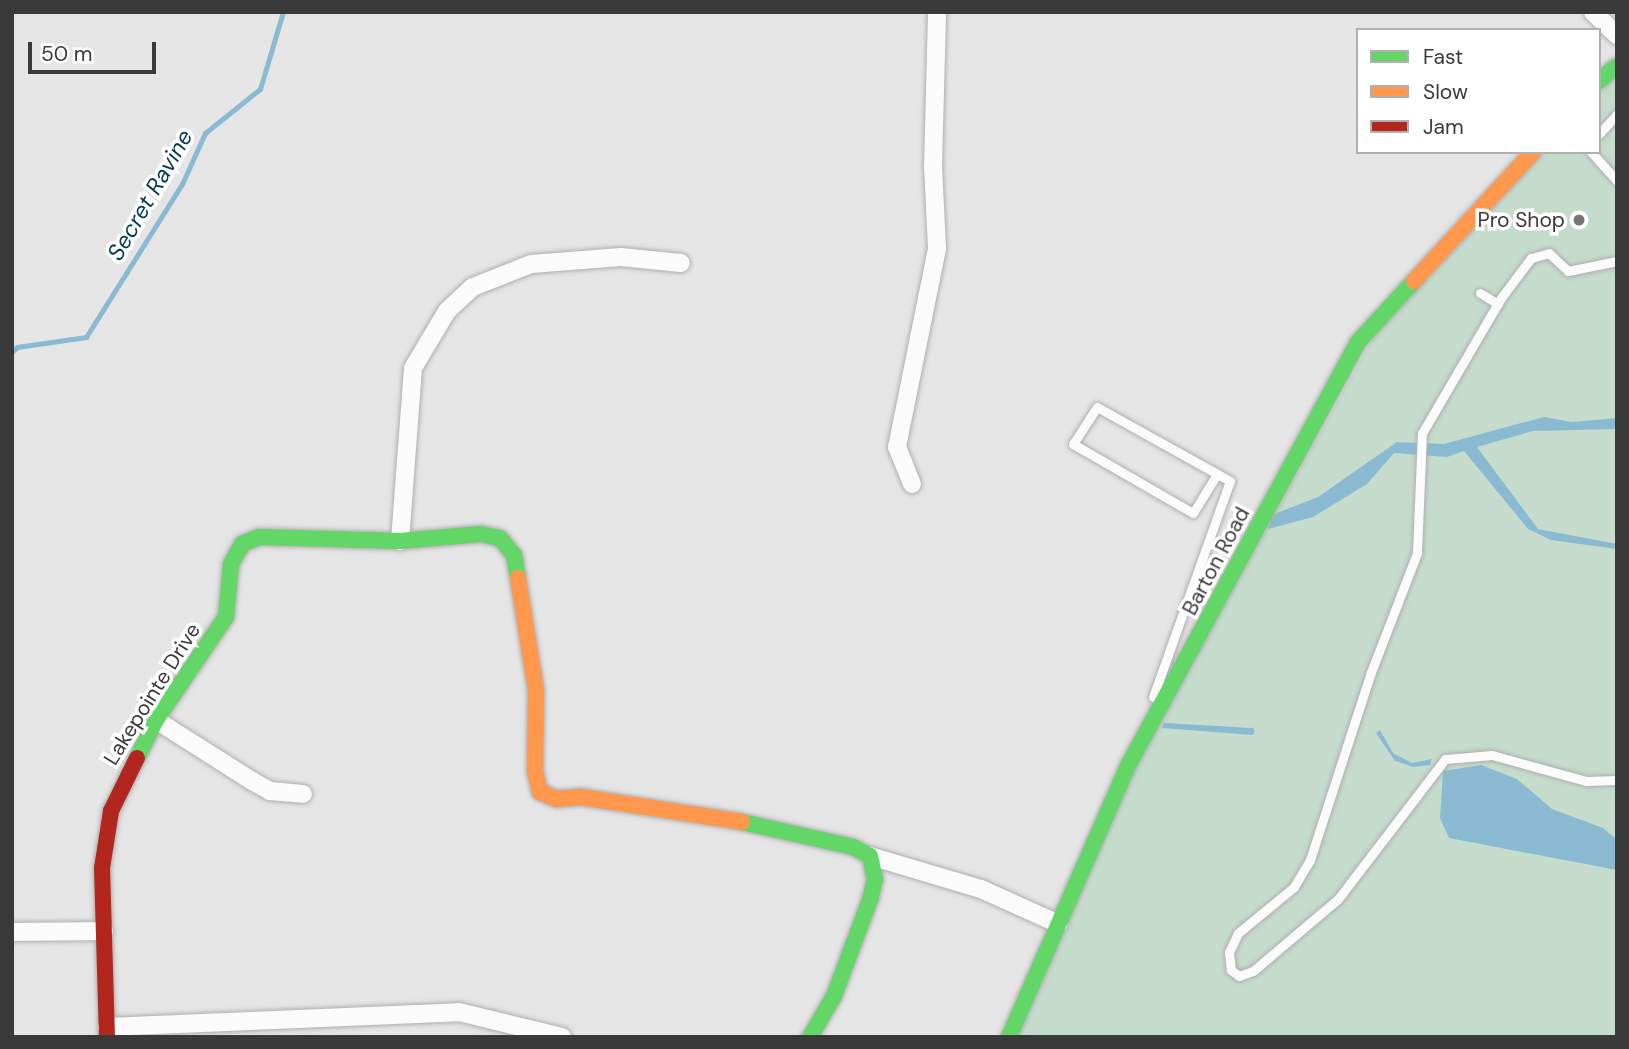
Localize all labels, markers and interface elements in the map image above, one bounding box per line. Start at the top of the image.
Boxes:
scale bar [32,28,159,72]
legend [1356,28,1601,154]
text: 50 m [41,40,92,68]
text: Fast [1423,43,1463,71]
text: Slow [1423,78,1468,106]
text: Jam [1423,113,1464,141]
water label: Secret Ravine [101,125,199,265]
place label: Pro Shop [1478,207,1565,233]
marker: Pro Shop [1571,212,1587,228]
street label: Barton Road [1177,503,1255,619]
street label: Lakepointe Drive [98,619,206,769]

